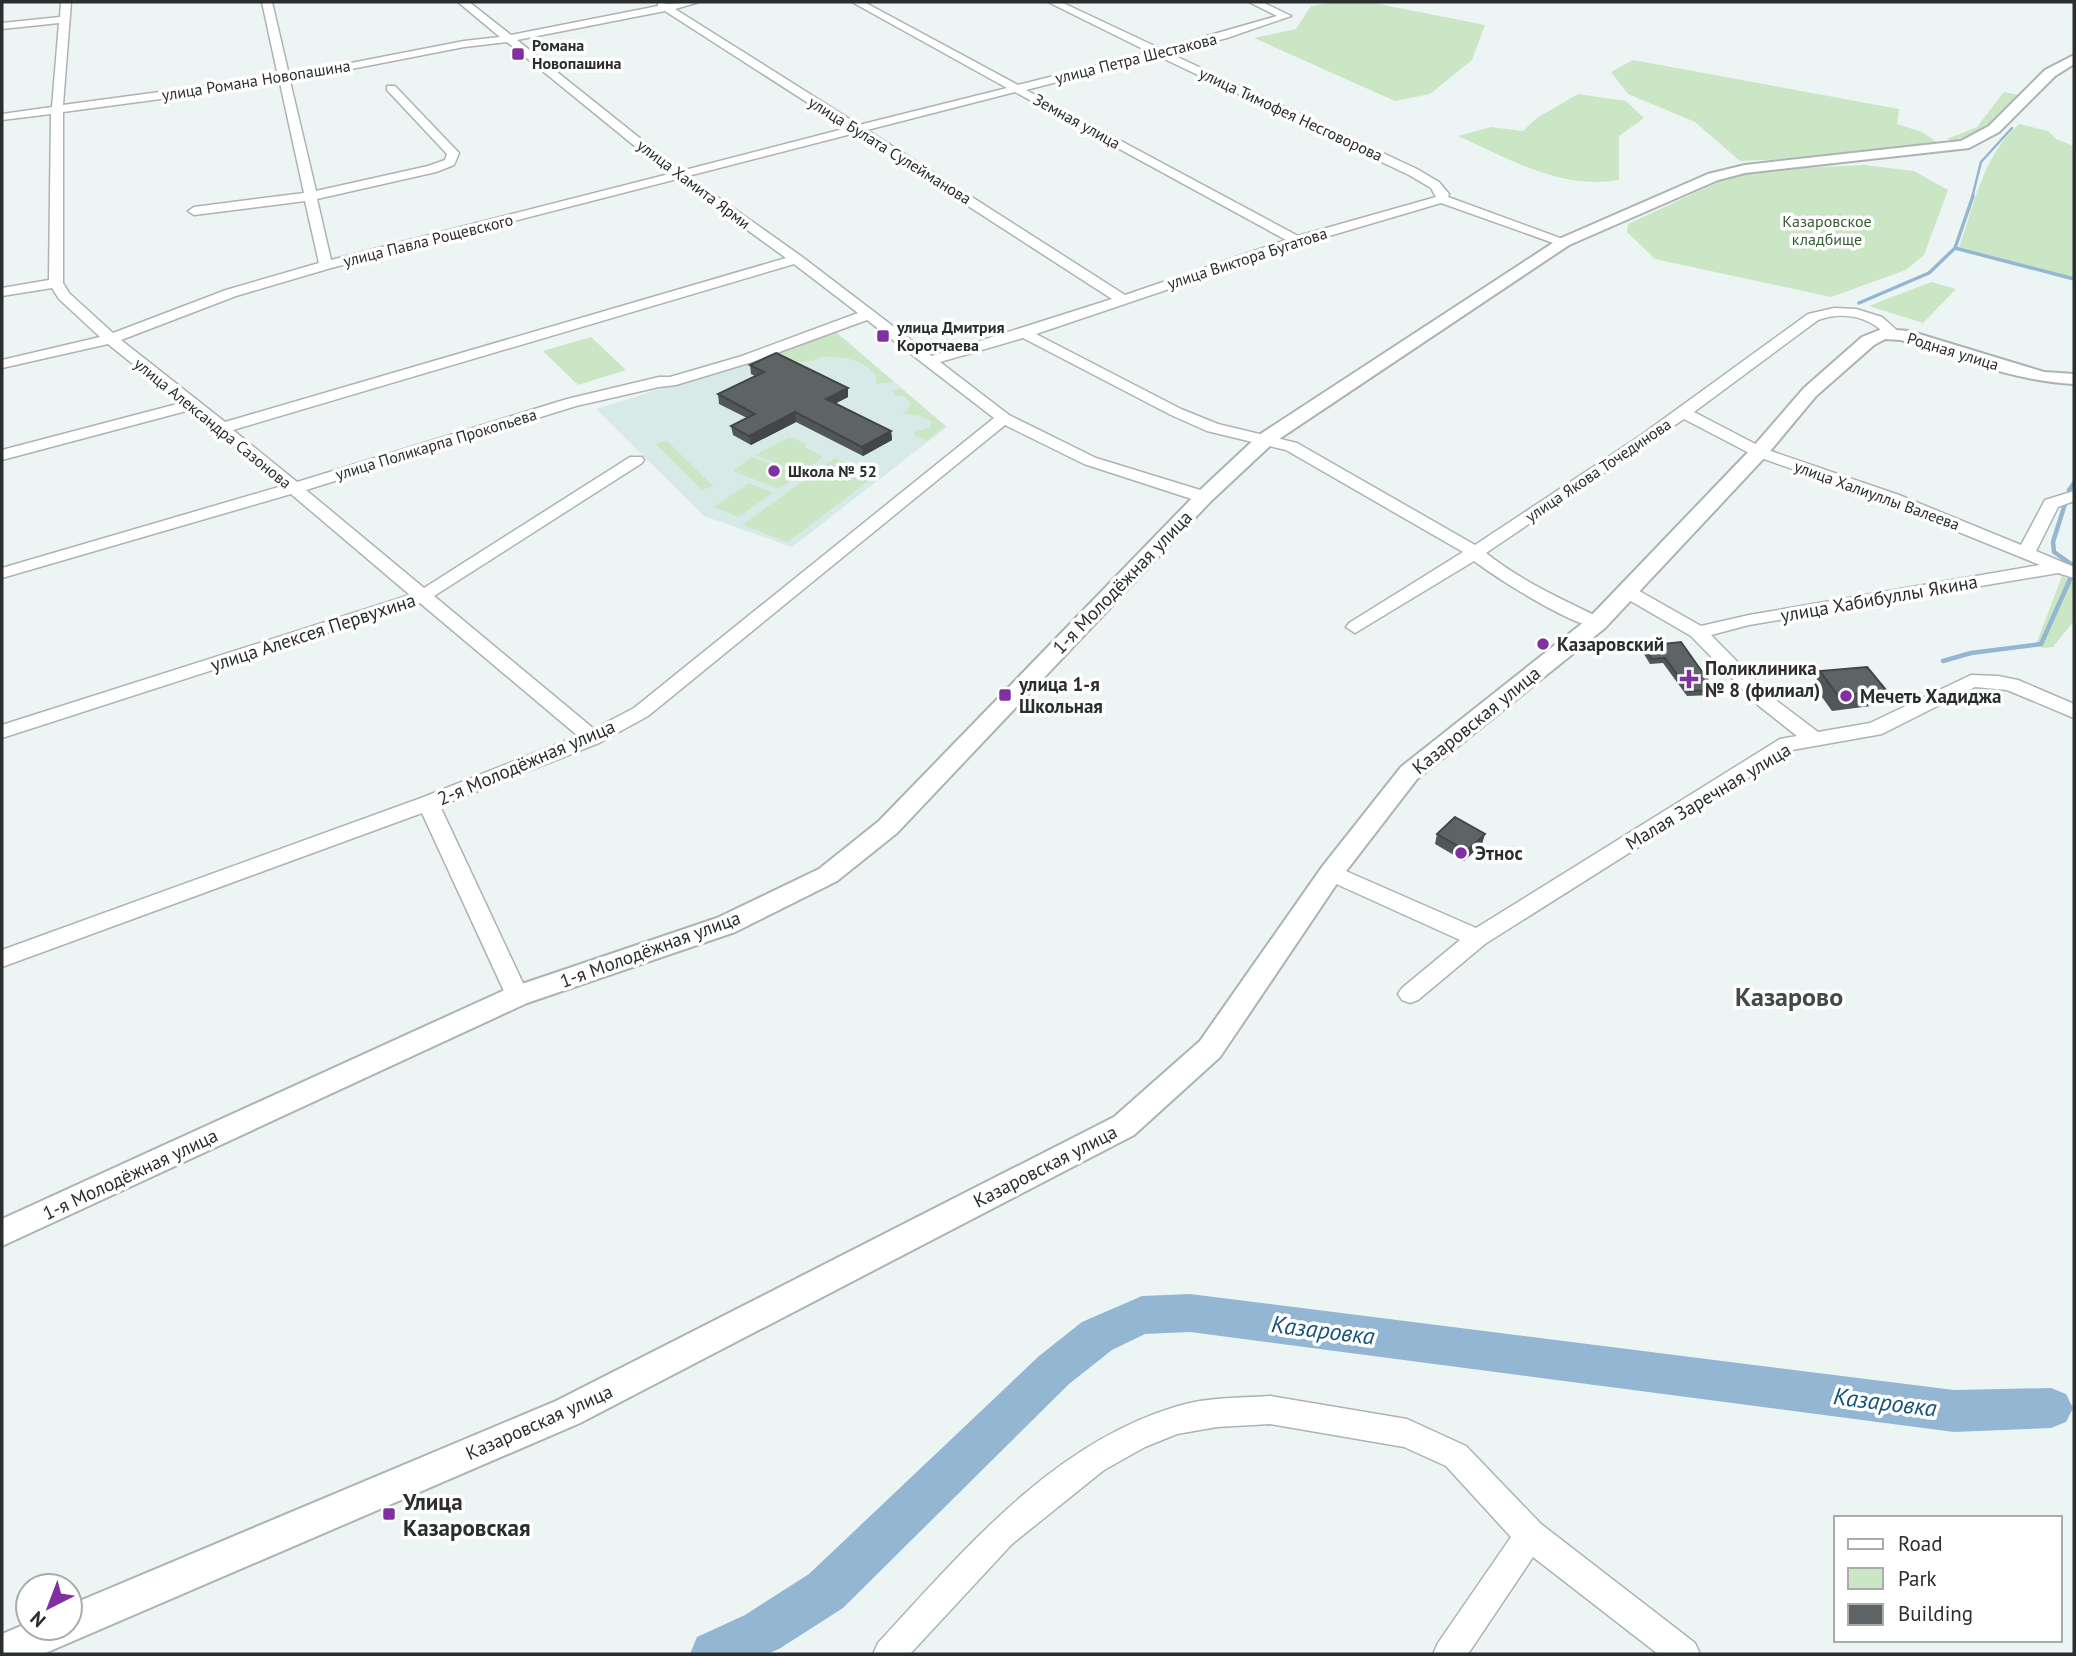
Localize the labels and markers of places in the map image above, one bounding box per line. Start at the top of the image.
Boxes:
place label: Романа Новопашина [532,35,622,73]
marker: Романа Новопашина [510,46,526,62]
place label: улица Дмитрия Коротчаева [896,317,1004,355]
marker: улица Дмитрия Коротчаева [875,328,891,344]
place label: Школа № 52 [788,461,877,481]
marker: Школа № 52 [766,463,782,479]
place label: Казаровский [1557,632,1664,656]
marker: Казаровский [1535,636,1551,652]
place label: Поликлиника № 8 (филиал) [1705,656,1820,702]
marker: Поликлиника № 8 (филиал) [1679,669,1699,689]
place label: улица 1-я Школьная [1018,672,1103,718]
place label: Мечеть Хадиджа [1860,684,2001,708]
marker: улица 1-я Школьная [997,687,1013,703]
marker: Мечеть Хадиджа [1838,688,1854,704]
place label: Этнос [1475,841,1523,865]
marker: Этнос [1453,845,1469,861]
place label: Улица Казаровская [402,1487,531,1542]
marker: Улица Казаровская [381,1506,397,1522]

